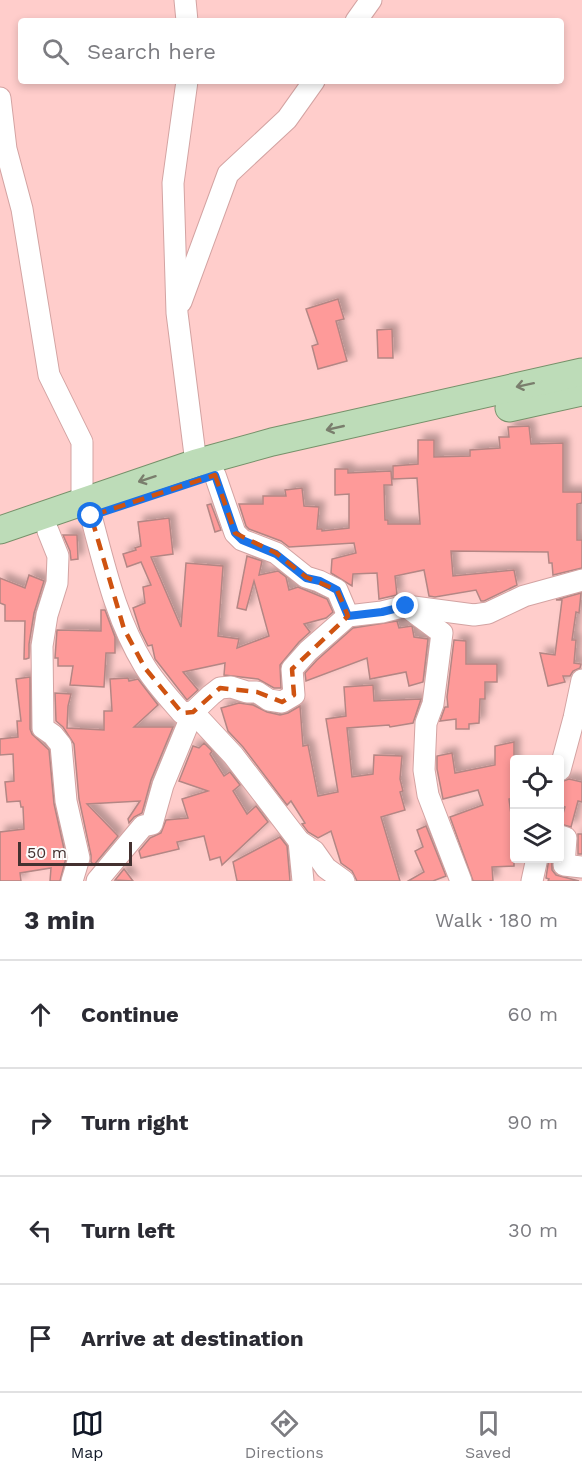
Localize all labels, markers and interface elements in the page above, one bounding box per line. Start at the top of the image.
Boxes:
search box [18,18,564,84]
icon: search [39,35,72,68]
text: Search here [87,39,216,64]
one-way arrow [516,380,535,391]
one-way arrow [325,422,344,434]
one-way arrow [138,474,157,485]
route start [77,502,103,528]
route end [392,592,418,618]
map controls [510,755,564,863]
button: locate [510,755,564,809]
button: layers [510,809,564,863]
scale bar [18,839,132,866]
text: 50 m [27,843,67,862]
text: 3 min [24,905,95,935]
text: Walk · 180 m [435,908,558,932]
icon: ahead [24,998,57,1031]
text: Continue [81,1002,179,1027]
text: 60 m [508,1002,558,1026]
icon: right [24,1106,57,1139]
text: Turn right [81,1110,188,1135]
text: 90 m [507,1110,558,1134]
icon: left [24,1214,57,1247]
text: Turn left [81,1218,175,1243]
text: 30 m [508,1218,558,1242]
icon: arrive [24,1322,57,1355]
text: Arrive at destination [81,1326,304,1351]
tab: Map [71,1407,104,1462]
tab: Directions [245,1407,324,1462]
tab: Saved [465,1407,511,1462]

